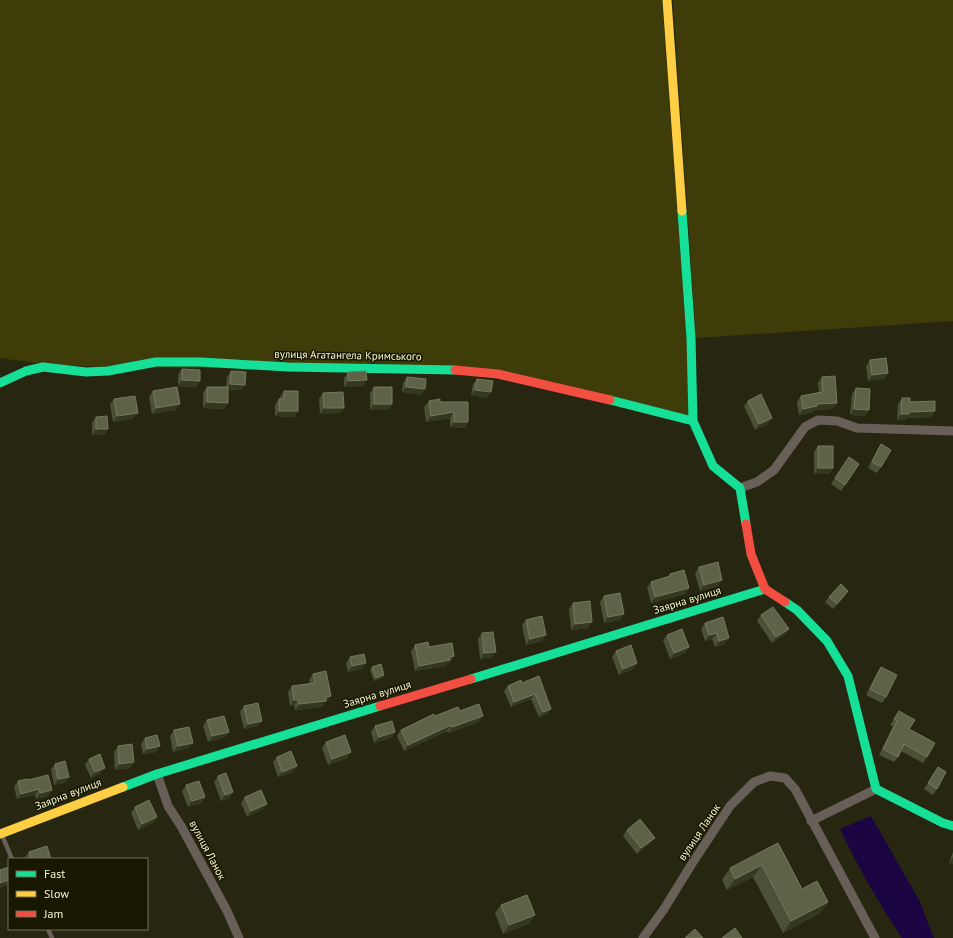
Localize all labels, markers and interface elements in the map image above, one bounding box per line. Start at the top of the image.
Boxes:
street label: вулиця Агатангела Кримського [274,347,422,363]
street label: Заярна вулиця [651,583,723,617]
street label: Заярна вулиця [341,677,413,711]
street label: Заярна вулиця [33,775,103,813]
street label: вулиця Ланок [675,800,724,863]
street label: вулиця Ланок [186,818,230,883]
legend [8,858,148,930]
text: Fast [44,866,65,881]
text: Slow [44,886,69,901]
text: Jam [43,906,63,921]

